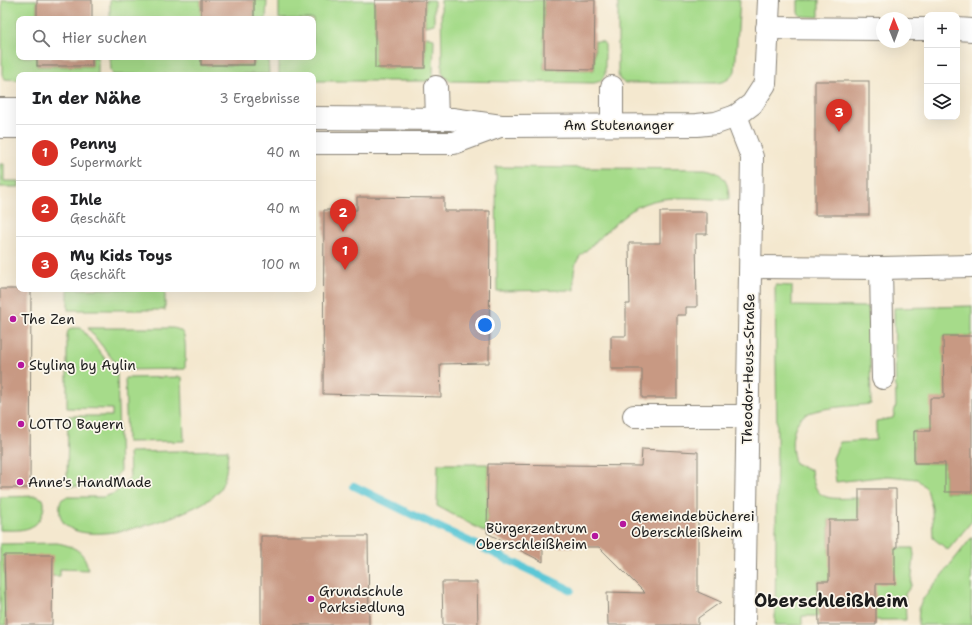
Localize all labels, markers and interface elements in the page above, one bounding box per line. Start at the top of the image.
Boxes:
north arrow [876,12,912,48]
map controls [924,12,960,120]
button: + [924,12,960,48]
search box [16,16,316,60]
icon: search [30,27,52,49]
text: Hier suchen [62,28,147,48]
button: − [924,48,960,84]
button: layers [924,84,960,120]
text: In der Nähe [32,87,141,109]
text: 3 Ergebnisse [220,90,300,107]
pin: 3 [826,99,852,132]
street label: Am Stutenanger [564,116,675,134]
text: Penny [70,134,117,154]
text: 1 [42,144,48,161]
text: 40 m [266,144,300,161]
text: Supermarkt [70,154,142,171]
text: Ihle [70,190,102,210]
pin: 2 [330,199,356,232]
text: 2 [40,200,50,217]
text: 40 m [266,200,300,217]
text: Geschäft [70,210,126,227]
pin: 1 [332,237,358,270]
text: My Kids Toys [70,246,172,266]
text: 3 [40,256,50,273]
text: 100 m [261,256,300,273]
text: Geschäft [70,266,126,283]
street label: Theodor-Heuss-Straße [738,293,758,445]
place label: The Zen [21,310,75,328]
marker: The Zen [8,314,18,324]
your location [475,315,495,335]
place label: Styling by Aylin [29,356,136,374]
marker: Styling by Aylin [16,360,26,370]
place label: LOTTO Bayern [29,415,124,433]
marker: LOTTO Bayern [16,419,26,429]
place label: Anne's HandMade [28,473,152,491]
marker: Anne's HandMade [15,477,25,487]
place label: Gemeindebücherei Oberschleißheim [631,507,755,541]
place label: Bürgerzentrum Oberschleißheim [476,519,587,553]
marker: Gemeindebücherei Oberschleißheim [618,519,628,529]
marker: Bürgerzentrum Oberschleißheim [590,531,600,541]
place label: Grundschule Parksiedlung [319,582,405,616]
district label: Oberschleißheim [754,589,909,613]
marker: Grundschule Parksiedlung [306,594,316,604]

